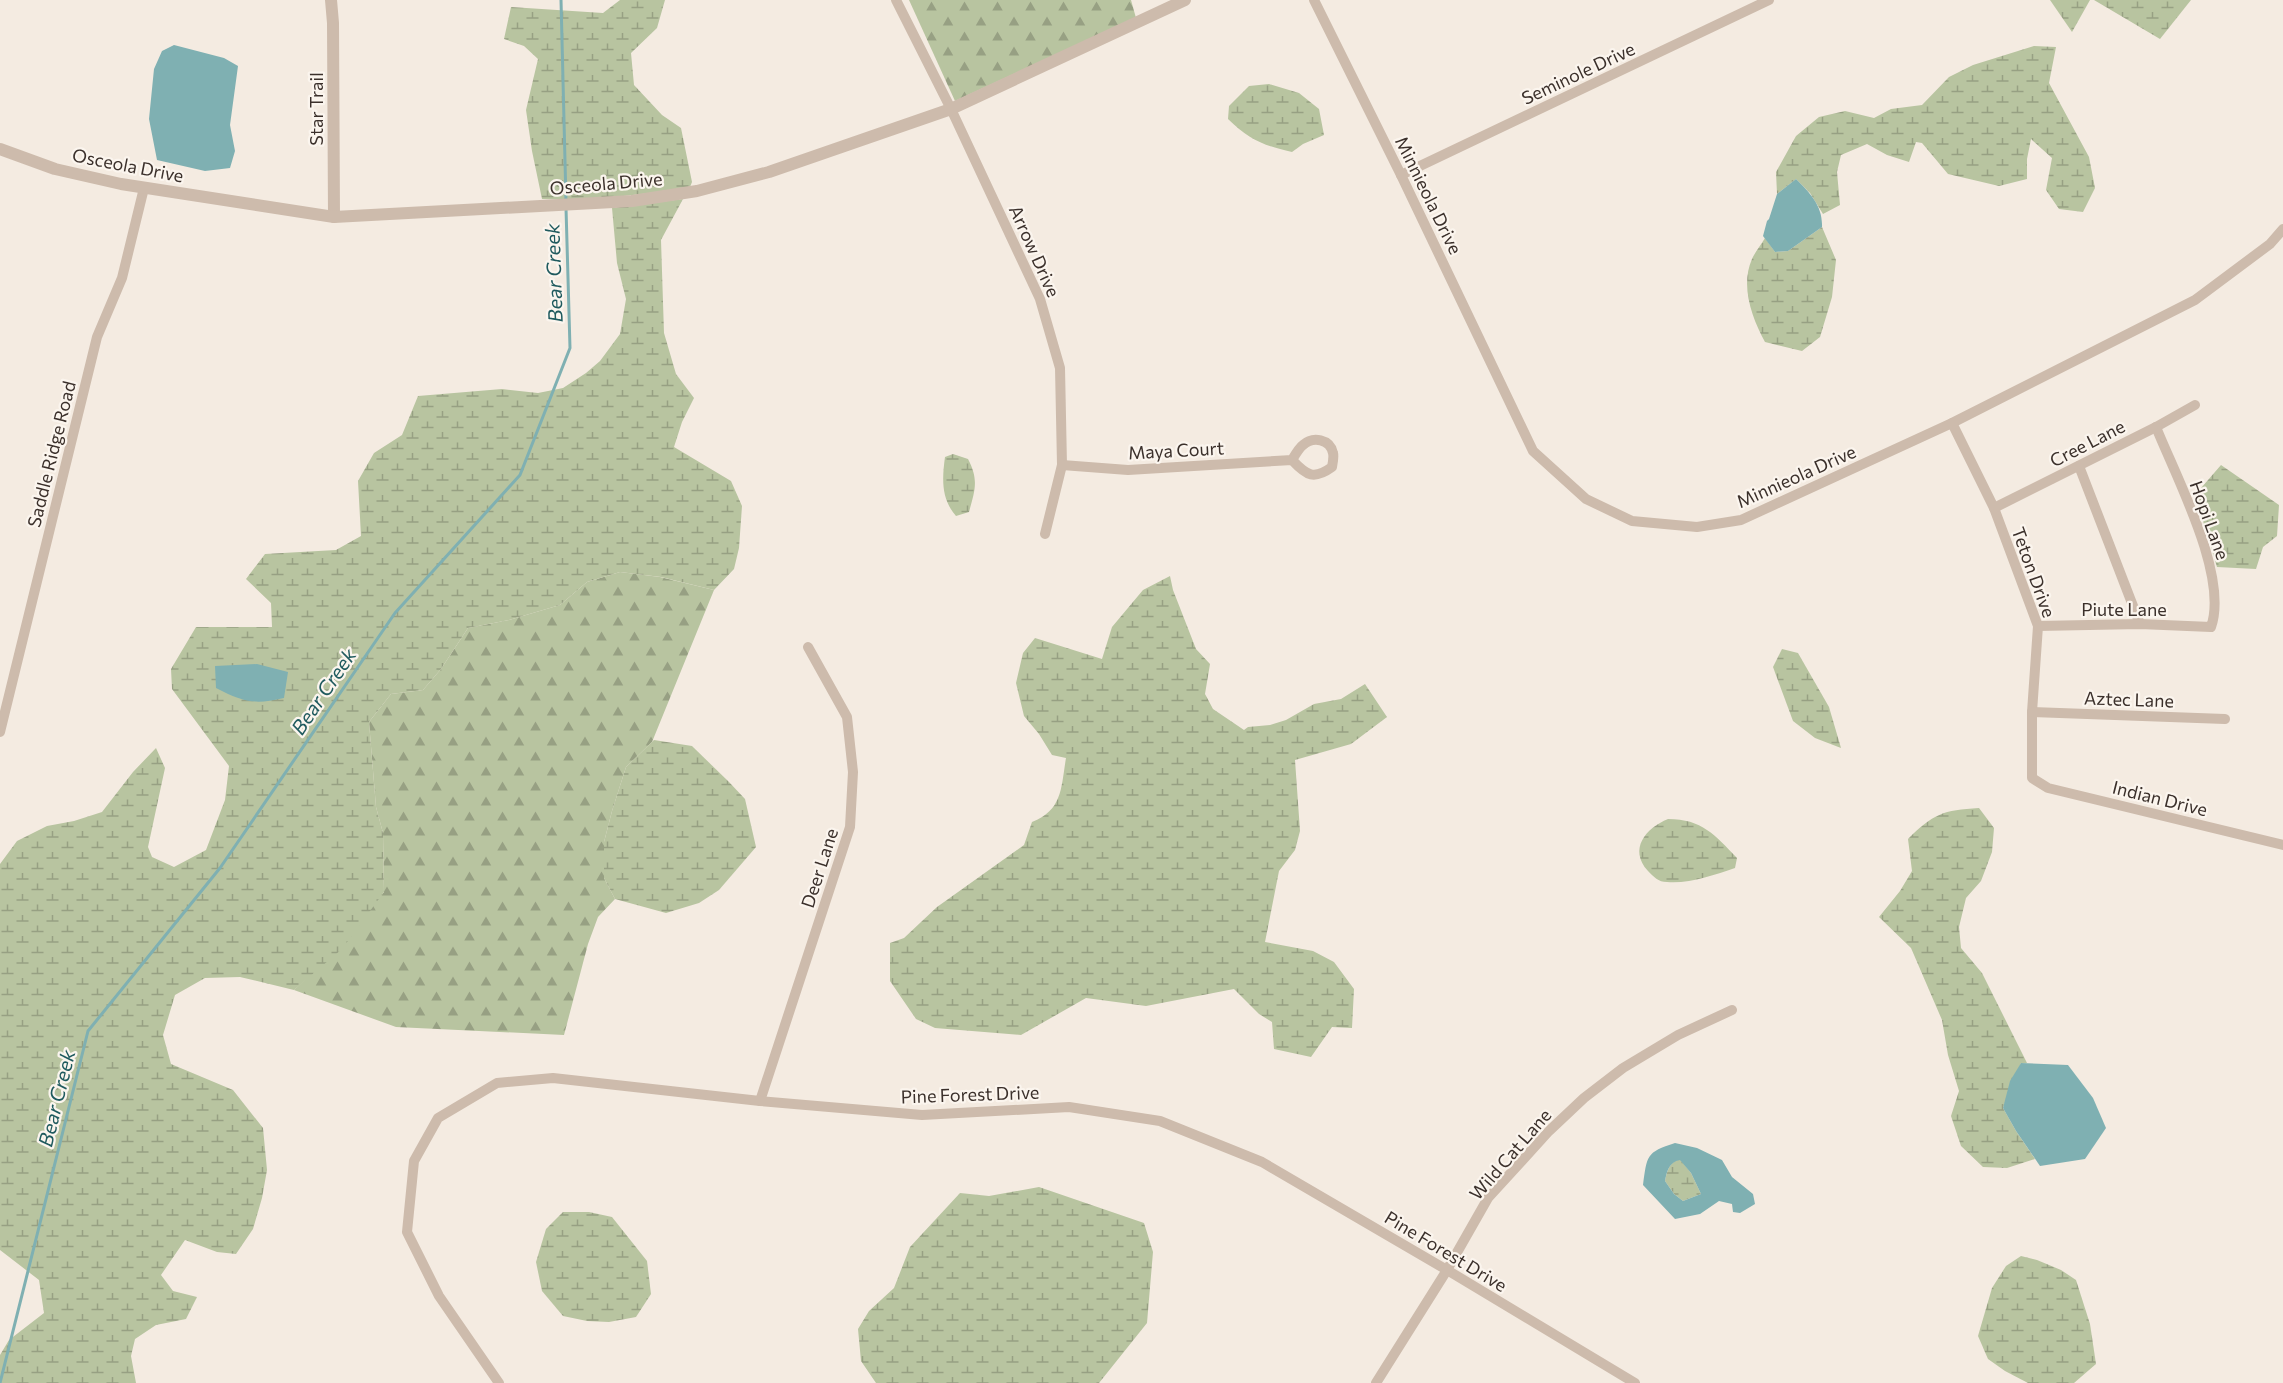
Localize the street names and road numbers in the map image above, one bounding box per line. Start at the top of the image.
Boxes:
street label: Seminole Drive [1518,37,1638,109]
street label: Star Trail [305,72,327,146]
street label: Minnieola Drive [1391,133,1467,257]
street label: Osceola Drive [70,143,186,187]
street label: Osceola Drive [549,167,663,199]
street label: Arrow Drive [1005,202,1065,300]
street label: Saddle Ridge Road [22,379,80,529]
street label: Cree Lane [2046,415,2128,471]
street label: Maya Court [1127,437,1225,463]
street label: Minnieola Drive [1733,440,1859,512]
street label: Hopi Lane [2186,477,2234,563]
street label: Teton Drive [2007,524,2061,620]
street label: Piute Lane [2081,598,2167,620]
street label: Aztec Lane [2084,686,2174,712]
street label: Indian Drive [2110,776,2210,820]
street label: Deer Lane [796,825,842,911]
street label: Pine Forest Drive [900,1081,1040,1107]
street label: Wild Cat Lane [1464,1104,1556,1204]
street label: Pine Forest Drive [1381,1206,1511,1296]

